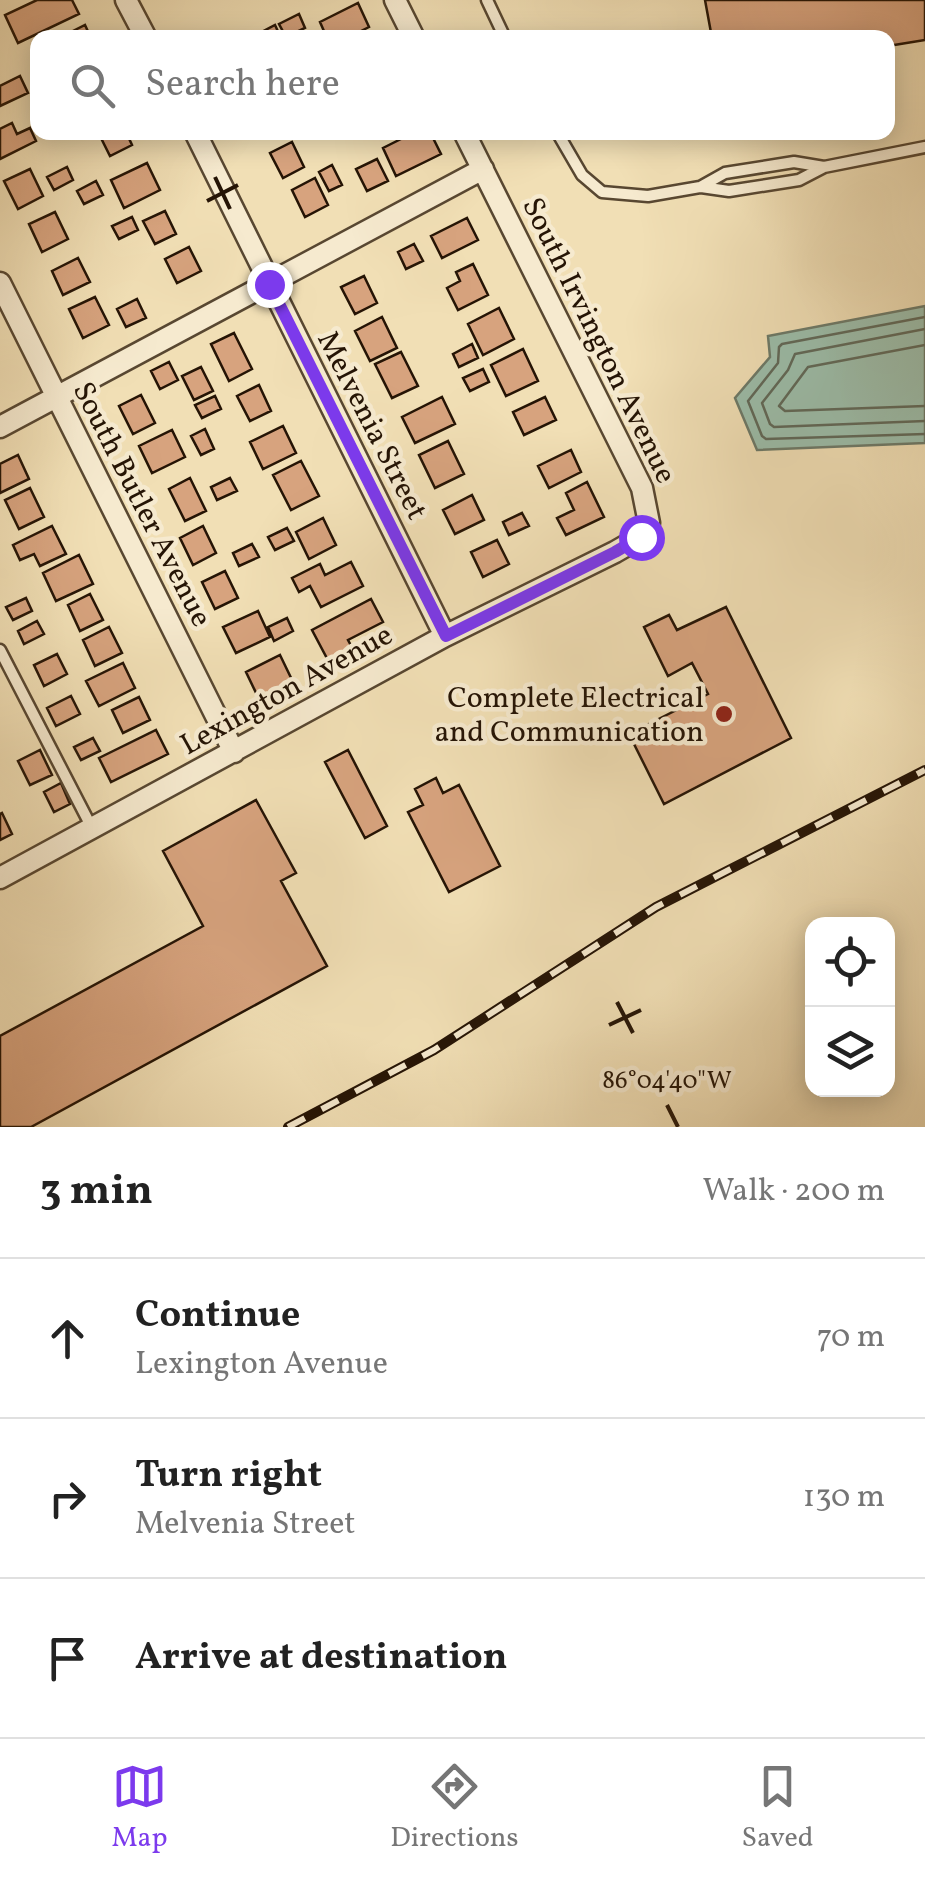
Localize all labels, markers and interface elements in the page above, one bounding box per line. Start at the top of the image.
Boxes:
search box [30,30,895,140]
icon: search [65,58,120,113]
text: Search here [145,59,340,112]
street label: South Irvington Avenue [511,191,686,491]
route end [247,262,293,308]
street label: Melvenia Street [306,324,437,528]
street label: South Butler Avenue [61,375,221,635]
route start [619,515,665,561]
street label: Lexington Avenue [173,615,401,767]
place label: Complete Electrical and Communication [434,678,704,754]
marker: Complete Electrical and Communication [713,703,735,725]
map controls [805,917,895,1097]
button: locate [805,917,895,1007]
button: layers [805,1007,895,1097]
text: 86°04'40"W [602,1064,732,1099]
text: 3 min [40,1163,153,1222]
text: Walk · 200 m [702,1170,885,1214]
text: Continue [135,1290,300,1343]
icon: ahead [40,1311,95,1366]
text: 70 m [817,1316,885,1360]
text: Lexington Avenue [135,1343,388,1387]
text: Turn right [135,1450,322,1503]
icon: right [40,1471,95,1526]
text: 130 m [803,1476,885,1520]
text: Melvenia Street [135,1503,356,1547]
icon: arrive [40,1631,95,1686]
text: Arrive at destination [135,1632,508,1685]
tab: Map [111,1759,167,1858]
tab: Directions [390,1759,519,1858]
tab: Saved [741,1759,814,1858]

